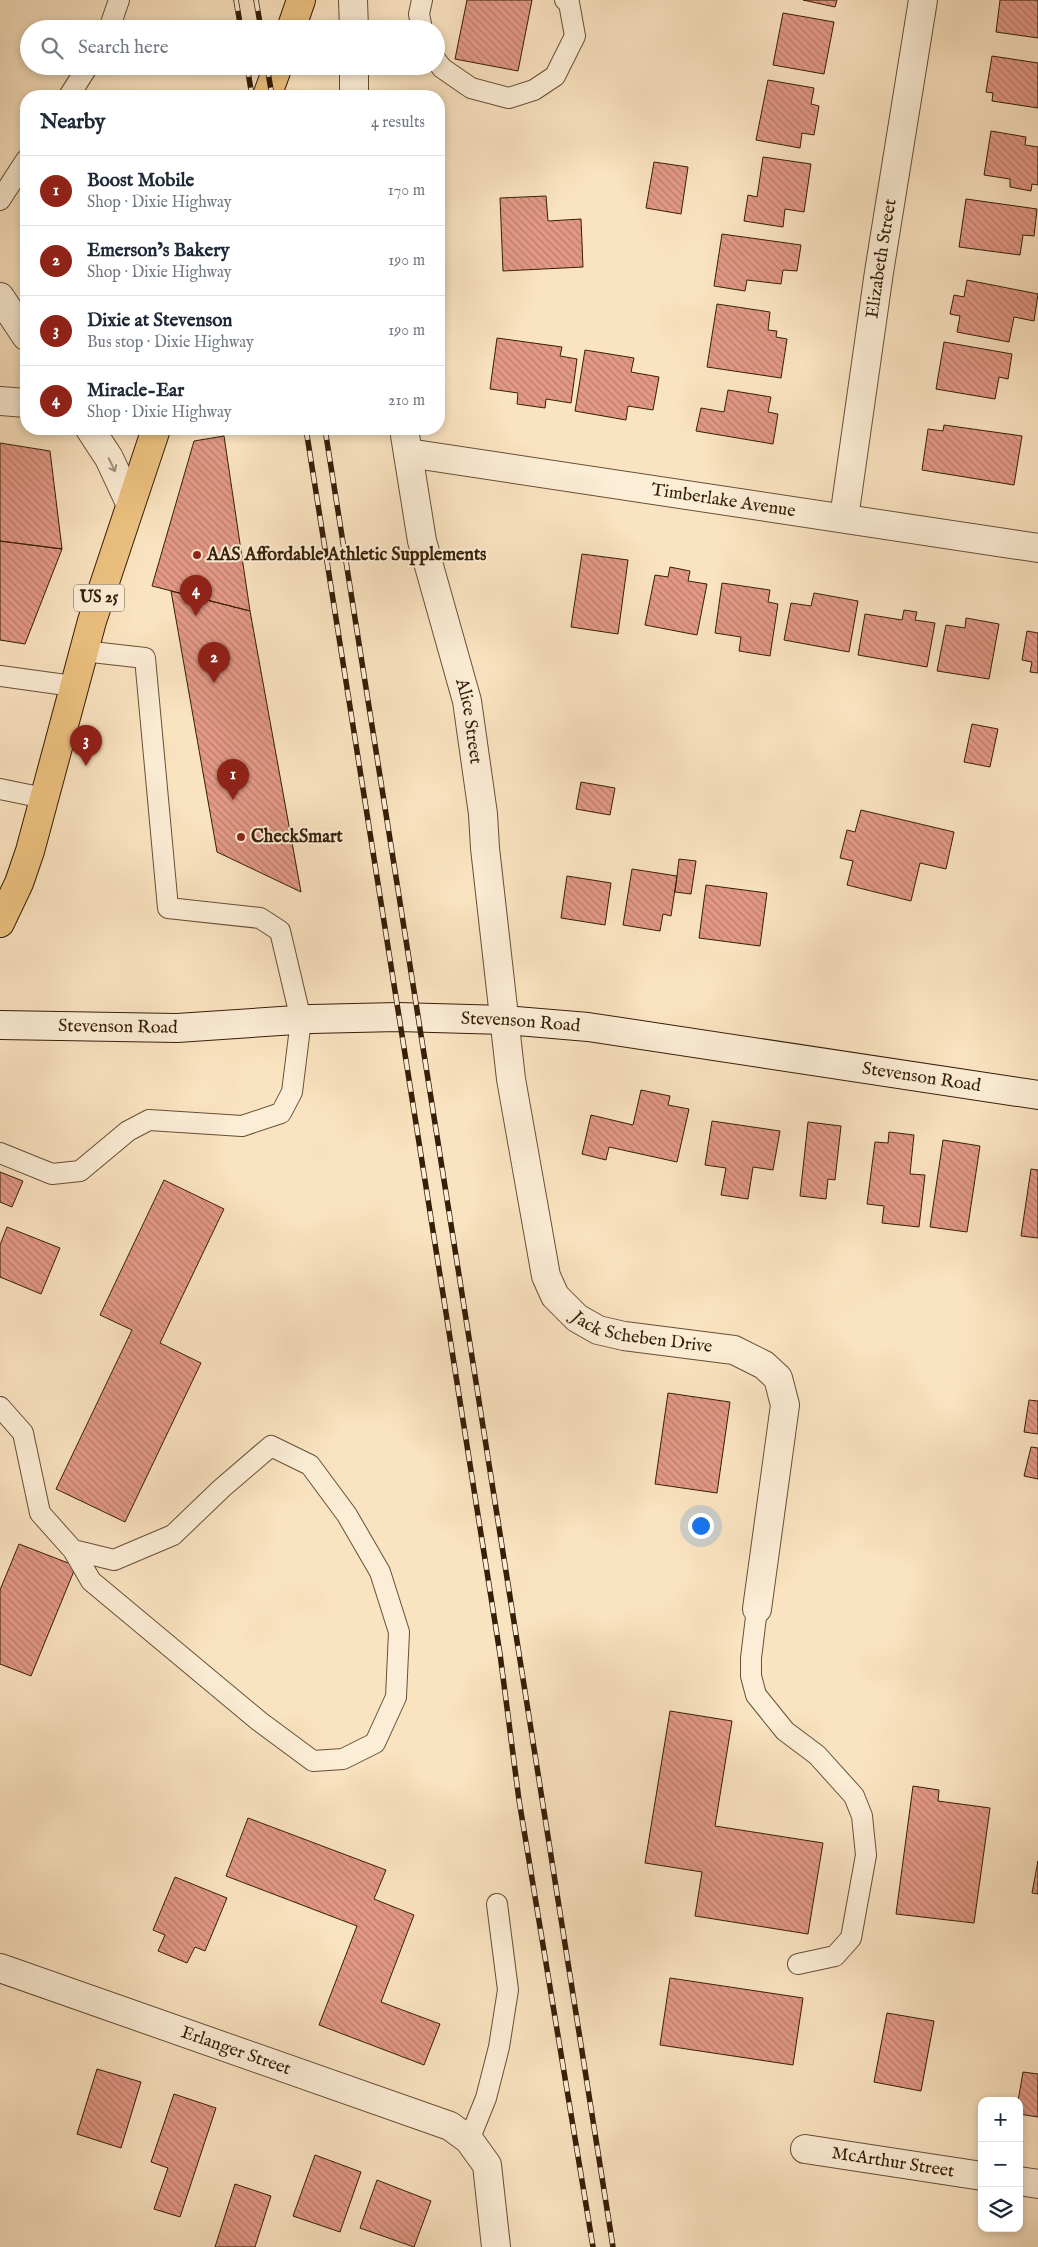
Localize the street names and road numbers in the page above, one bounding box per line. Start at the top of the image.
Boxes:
street label: Elizabeth Street [861,197,902,320]
street label: Timberlake Avenue [650,478,797,523]
road number: US 25 [74,584,124,612]
street label: Alice Street [449,675,487,766]
street label: Stevenson Road [460,1007,582,1038]
street label: Stevenson Road [58,1014,178,1040]
street label: Stevenson Road [861,1057,983,1098]
street label: Jack Scheben Drive [564,1305,714,1359]
street label: Erlanger Street [178,2021,294,2081]
street label: McArthur Street [830,2142,956,2183]

